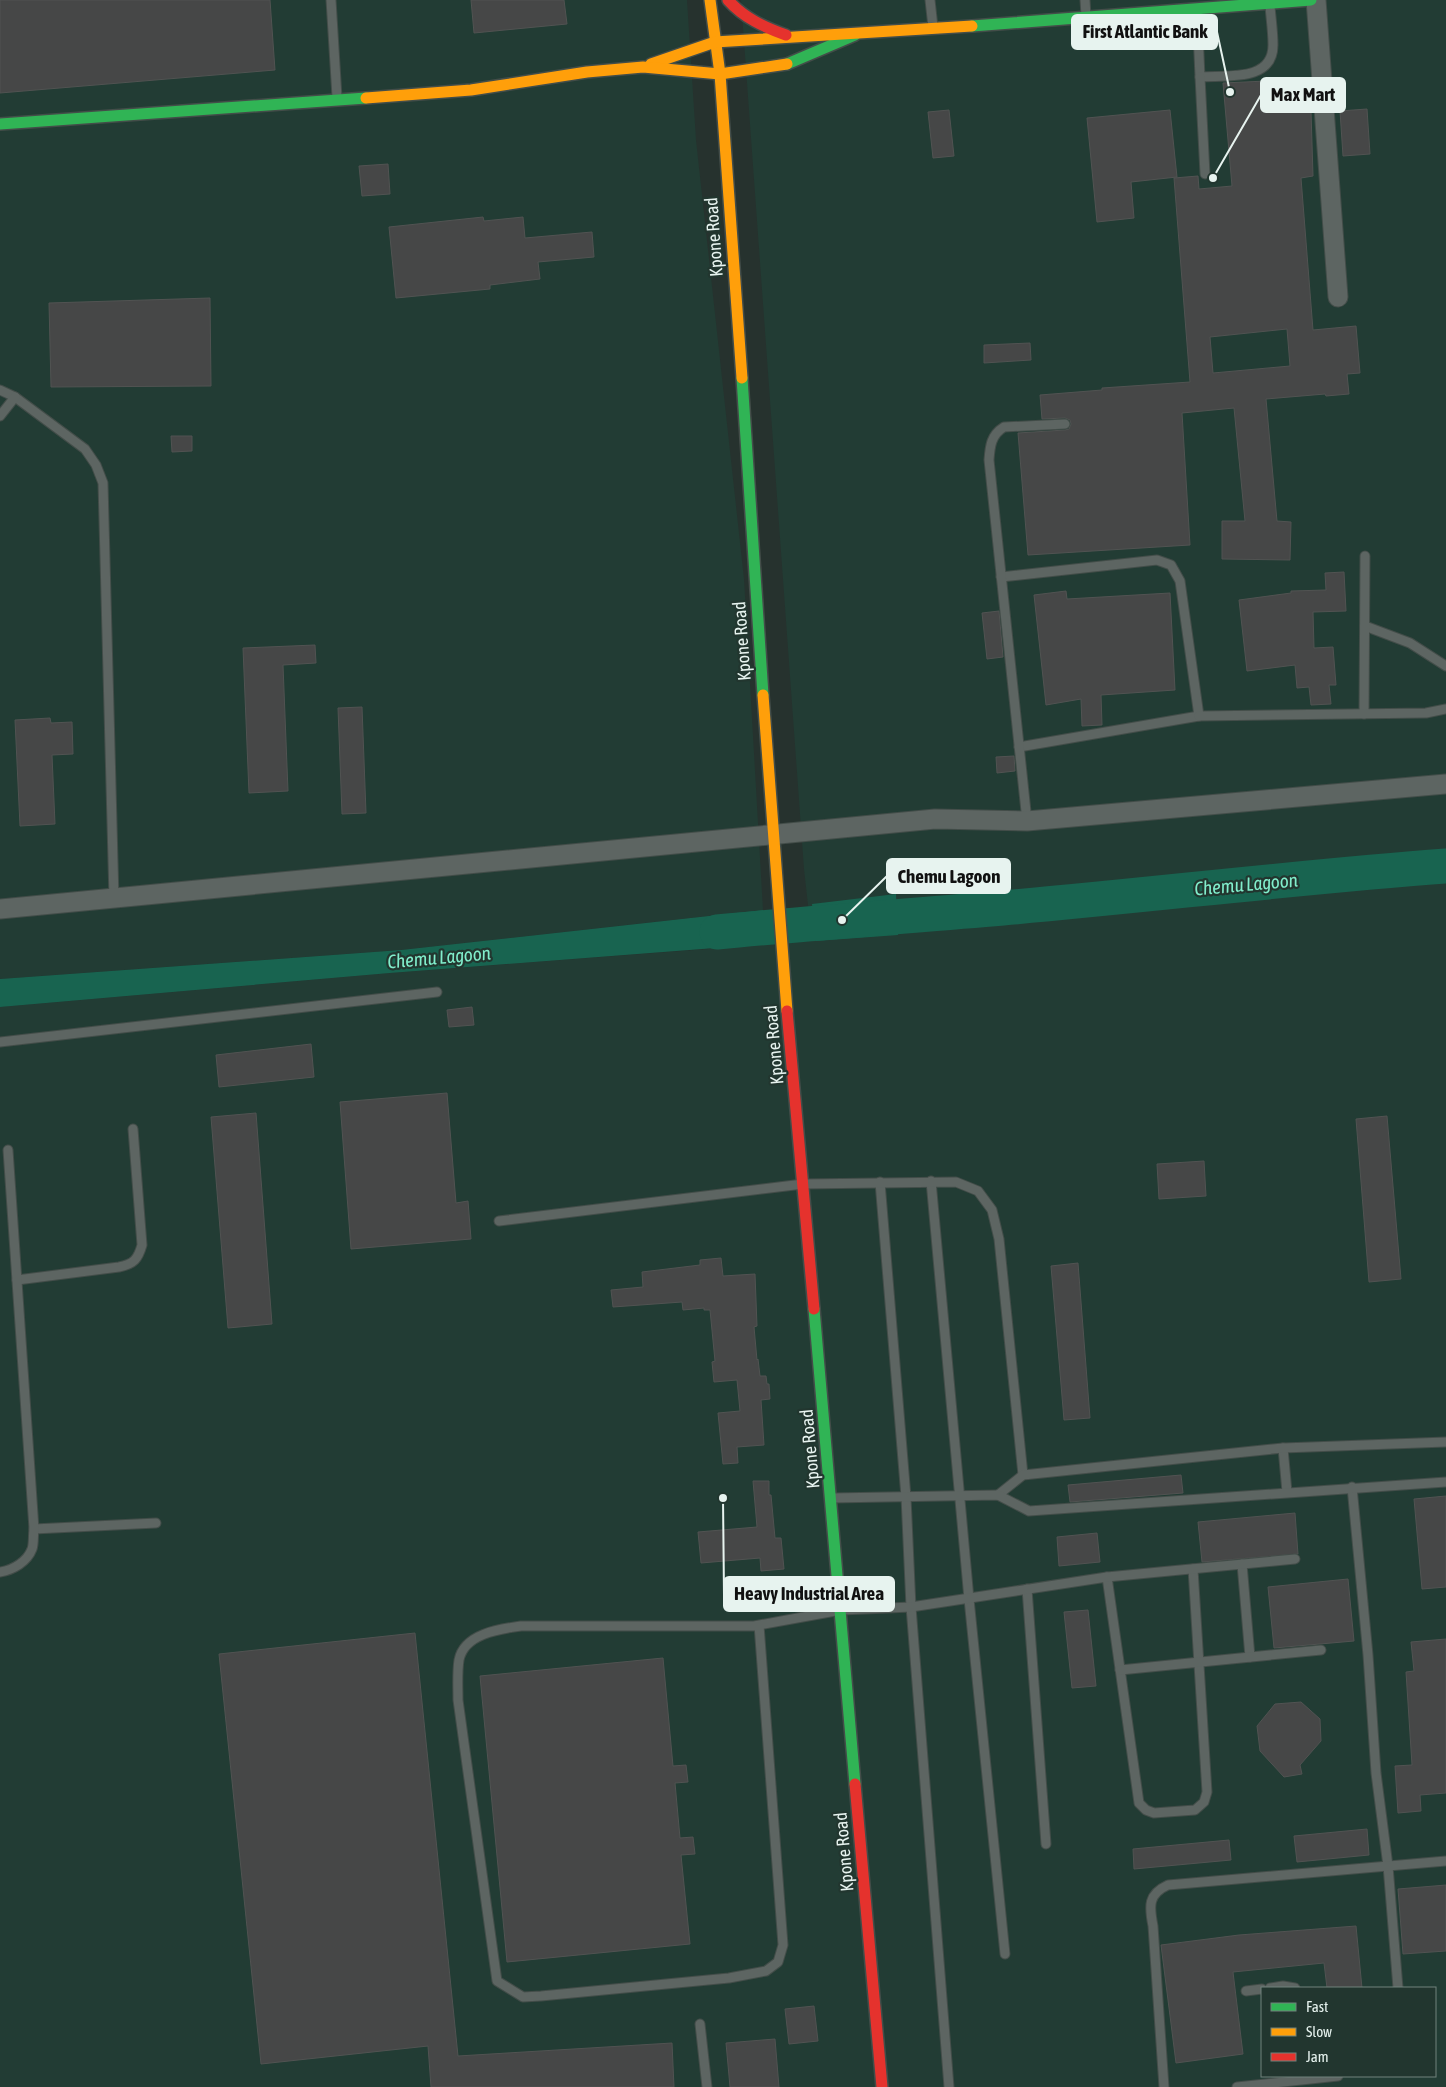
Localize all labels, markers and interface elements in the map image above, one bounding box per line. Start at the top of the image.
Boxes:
callout: First Atlantic Bank [1072,15,1217,49]
text: First Atlantic Bank [1082,20,1208,42]
callout: Max Mart [1261,78,1345,112]
text: Max Mart [1271,83,1336,105]
street label: Kpone Road [700,197,727,277]
street label: Kpone Road [728,601,755,681]
callout: Chemu Lagoon [887,859,1010,893]
text: Chemu Lagoon [898,865,1000,887]
water label: Chemu Lagoon [1193,869,1299,899]
water label: Chemu Lagoon [386,942,492,972]
street label: Kpone Road [760,1005,787,1086]
street label: Kpone Road [796,1409,823,1490]
callout: Heavy Industrial Area [724,1577,894,1611]
text: Heavy Industrial Area [734,1582,884,1604]
street label: Kpone Road [830,1812,857,1893]
legend [1261,1987,1436,2077]
text: Fast [1306,1998,1328,2015]
text: Slow [1306,2023,1332,2040]
text: Jam [1306,2048,1329,2065]

